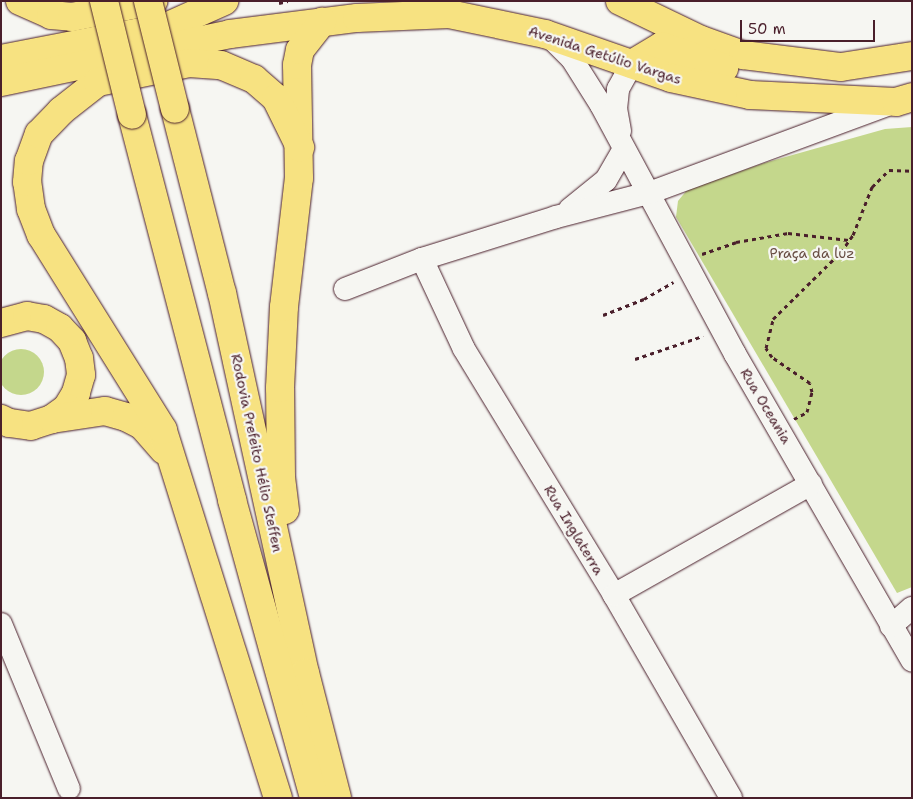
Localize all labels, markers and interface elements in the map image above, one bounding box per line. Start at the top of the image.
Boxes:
scale bar [743,10,878,42]
text: 50 m [748,19,786,39]
street label: Avenida Getúlio Vargas [526,22,684,88]
park label: Praça da luz [770,245,854,261]
street label: Rodovia Prefeito Hélio Steffen [228,352,286,554]
street label: Rua Oceania [737,365,795,447]
street label: Rua Inglaterra [541,482,607,578]

